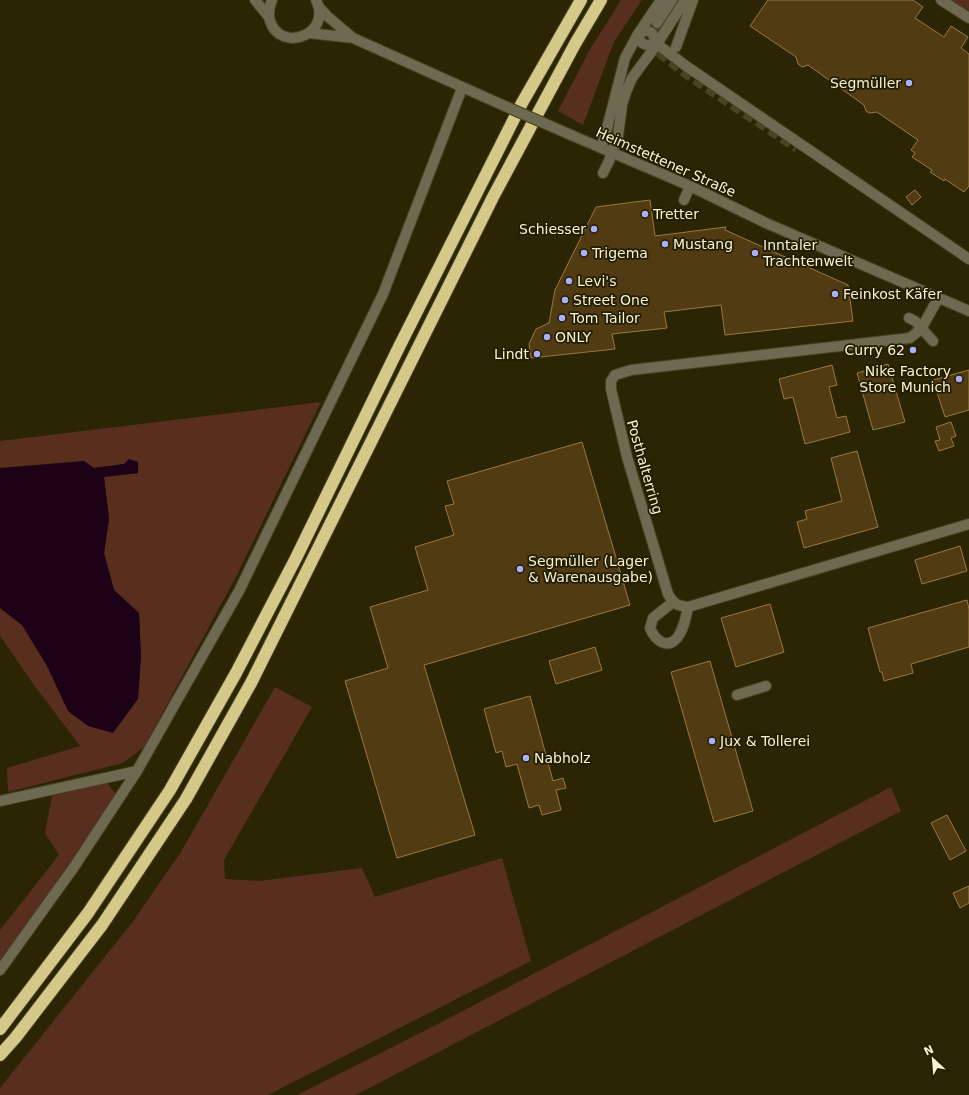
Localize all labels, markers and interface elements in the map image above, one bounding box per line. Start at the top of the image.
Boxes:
place label: Segmüller [830,75,901,91]
marker: Segmüller [904,78,914,88]
street label: Heimstettener Straße [594,124,738,200]
place label: Tretter [652,206,699,222]
marker: Tretter [640,209,650,219]
place label: Schiesser [519,221,586,237]
marker: Schiesser [589,224,599,234]
place label: Mustang [673,236,733,252]
place label: Inntaler Trachtenwelt [762,237,853,269]
marker: Mustang [660,239,670,249]
place label: Trigema [591,245,648,261]
marker: Trigema [579,248,589,258]
marker: Inntaler Trachtenwelt [750,248,760,258]
place label: Levi's [577,273,616,289]
marker: Levi's [564,276,574,286]
place label: Feinkost Käfer [843,286,942,302]
marker: Feinkost Käfer [830,289,840,299]
place label: Street One [573,292,649,308]
marker: Street One [560,295,570,305]
place label: Tom Tailor [569,310,640,326]
marker: Tom Tailor [557,313,567,323]
place label: ONLY [555,329,591,345]
marker: ONLY [542,332,552,342]
place label: Curry 62 [845,342,905,358]
marker: Curry 62 [908,345,918,355]
place label: Lindt [494,346,529,362]
marker: Lindt [532,349,542,359]
place label: Nike Factory Store Munich [859,363,951,395]
marker: Nike Factory Store Munich [954,374,964,384]
street label: Posthalterring [624,418,666,516]
place label: Segmüller (Lager & Warenausgabe) [528,553,653,585]
marker: Segmüller (Lager & Warenausgabe) [515,564,525,574]
place label: Jux & Tollerei [719,733,810,749]
marker: Jux & Tollerei [707,736,717,746]
place label: Nabholz [534,750,591,766]
marker: Nabholz [521,753,531,763]
north arrow [913,1039,953,1079]
text: N [922,1043,936,1058]

